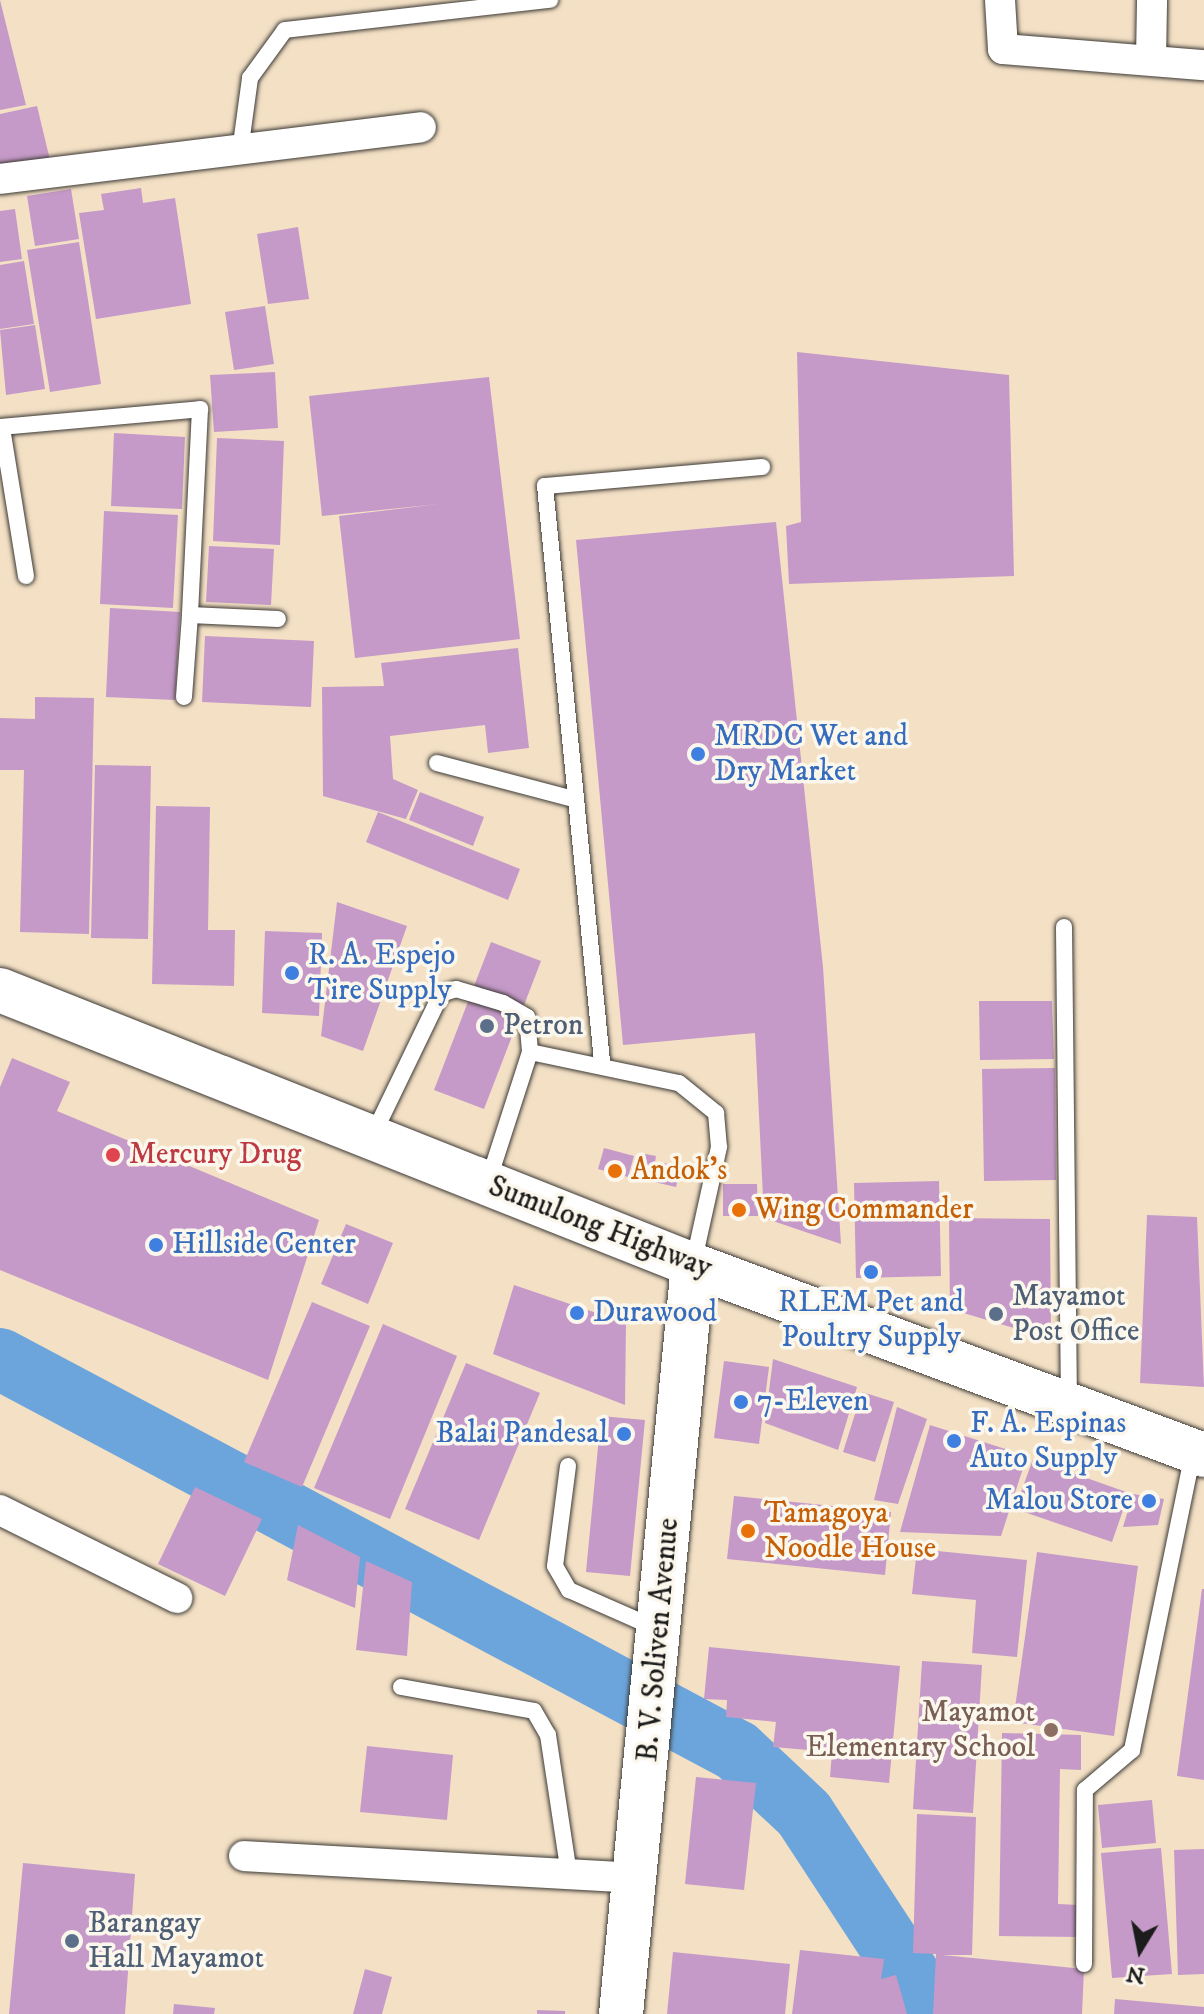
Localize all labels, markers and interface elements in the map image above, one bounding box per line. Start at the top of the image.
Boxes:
place label: MRDC Wet and Dry Market [714,719,908,790]
marker: MRDC Wet and Dry Market [689,745,707,763]
place label: R. A. Espejo Tire Supply [308,938,455,1008]
marker: R. A. Espejo Tire Supply [283,964,301,982]
place label: Petron [503,1008,583,1044]
marker: Petron [478,1017,496,1035]
place label: Mercury Drug [129,1137,301,1173]
marker: Mercury Drug [104,1146,122,1164]
place label: Andok's [631,1153,727,1189]
marker: Andok's [606,1162,624,1180]
street label: Sumulong Highway [483,1169,717,1287]
place label: Wing Commander [755,1192,973,1228]
marker: Wing Commander [730,1201,748,1219]
place label: Hillside Center [172,1227,356,1263]
marker: Hillside Center [147,1236,165,1254]
marker: RLEM Pet and Poultry Supply [862,1263,880,1281]
place label: Mayamot Post Office [1012,1279,1139,1350]
place label: RLEM Pet and Poultry Supply [778,1285,964,1356]
place label: Durawood [593,1295,717,1331]
marker: Durawood [568,1304,586,1322]
marker: Mayamot Post Office [987,1305,1005,1323]
place label: 7-Eleven [757,1384,869,1420]
marker: 7-Eleven [732,1393,750,1411]
place label: F. A. Espinas Auto Supply [970,1406,1126,1476]
place label: Balai Pandesal [435,1416,608,1452]
marker: Balai Pandesal [615,1425,633,1443]
marker: F. A. Espinas Auto Supply [945,1432,963,1450]
place label: Malou Store [985,1483,1133,1519]
marker: Malou Store [1140,1492,1158,1510]
place label: Tamagoya Noodle House [764,1496,936,1566]
street label: B. V. Soliven Avenue [630,1517,688,1763]
marker: Tamagoya Noodle House [739,1522,757,1540]
place label: Mayamot Elementary School [806,1695,1035,1766]
marker: Mayamot Elementary School [1042,1721,1060,1739]
place label: Barangay Hall Mayamot [88,1906,264,1976]
north arrow [1100,1910,1180,1990]
marker: Barangay Hall Mayamot [63,1932,81,1950]
text: N [1125,1959,1147,1989]

